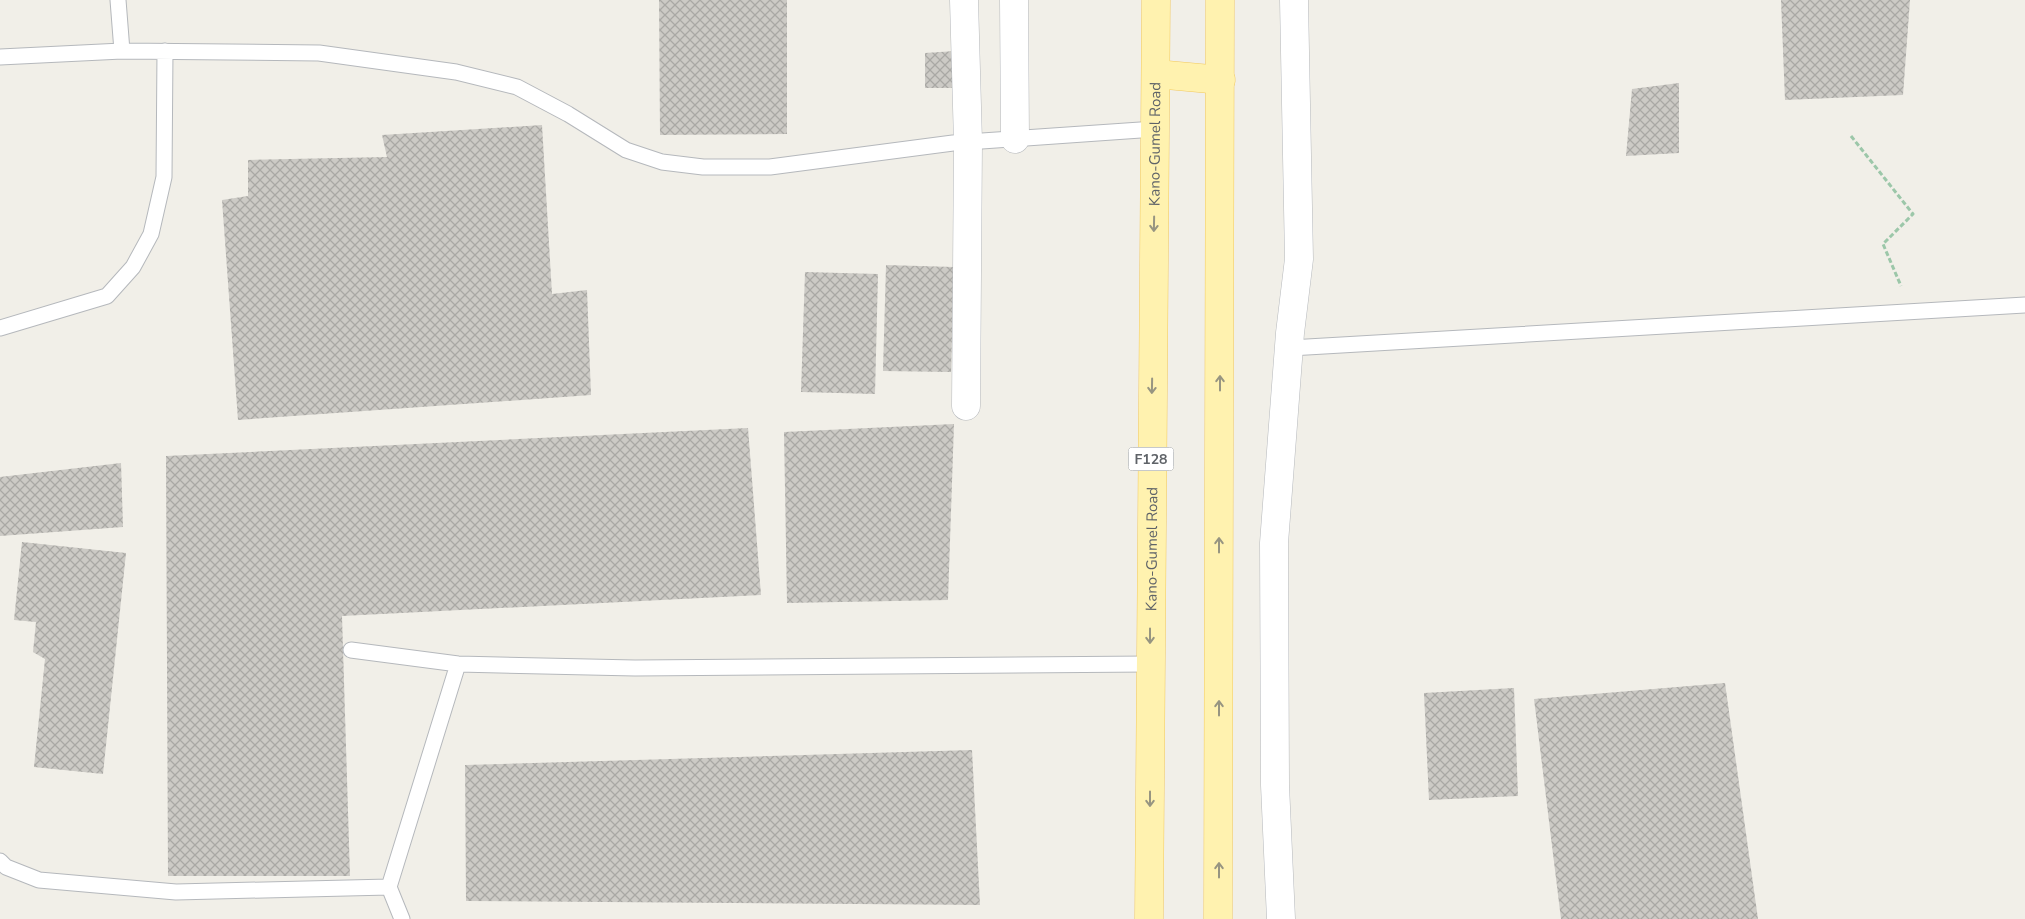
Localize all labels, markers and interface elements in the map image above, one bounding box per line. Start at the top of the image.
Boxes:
street label: Kano-Gumel Road [1144,82,1165,206]
one-way arrow [1149,215,1159,231]
one-way arrow [1215,375,1225,392]
one-way arrow [1147,378,1157,394]
road number: F128 [1128,448,1174,470]
street label: Kano-Gumel Road [1141,487,1162,611]
one-way arrow [1214,538,1224,554]
one-way arrow [1145,628,1155,644]
one-way arrow [1214,700,1224,716]
one-way arrow [1145,790,1154,806]
one-way arrow [1214,863,1224,879]

